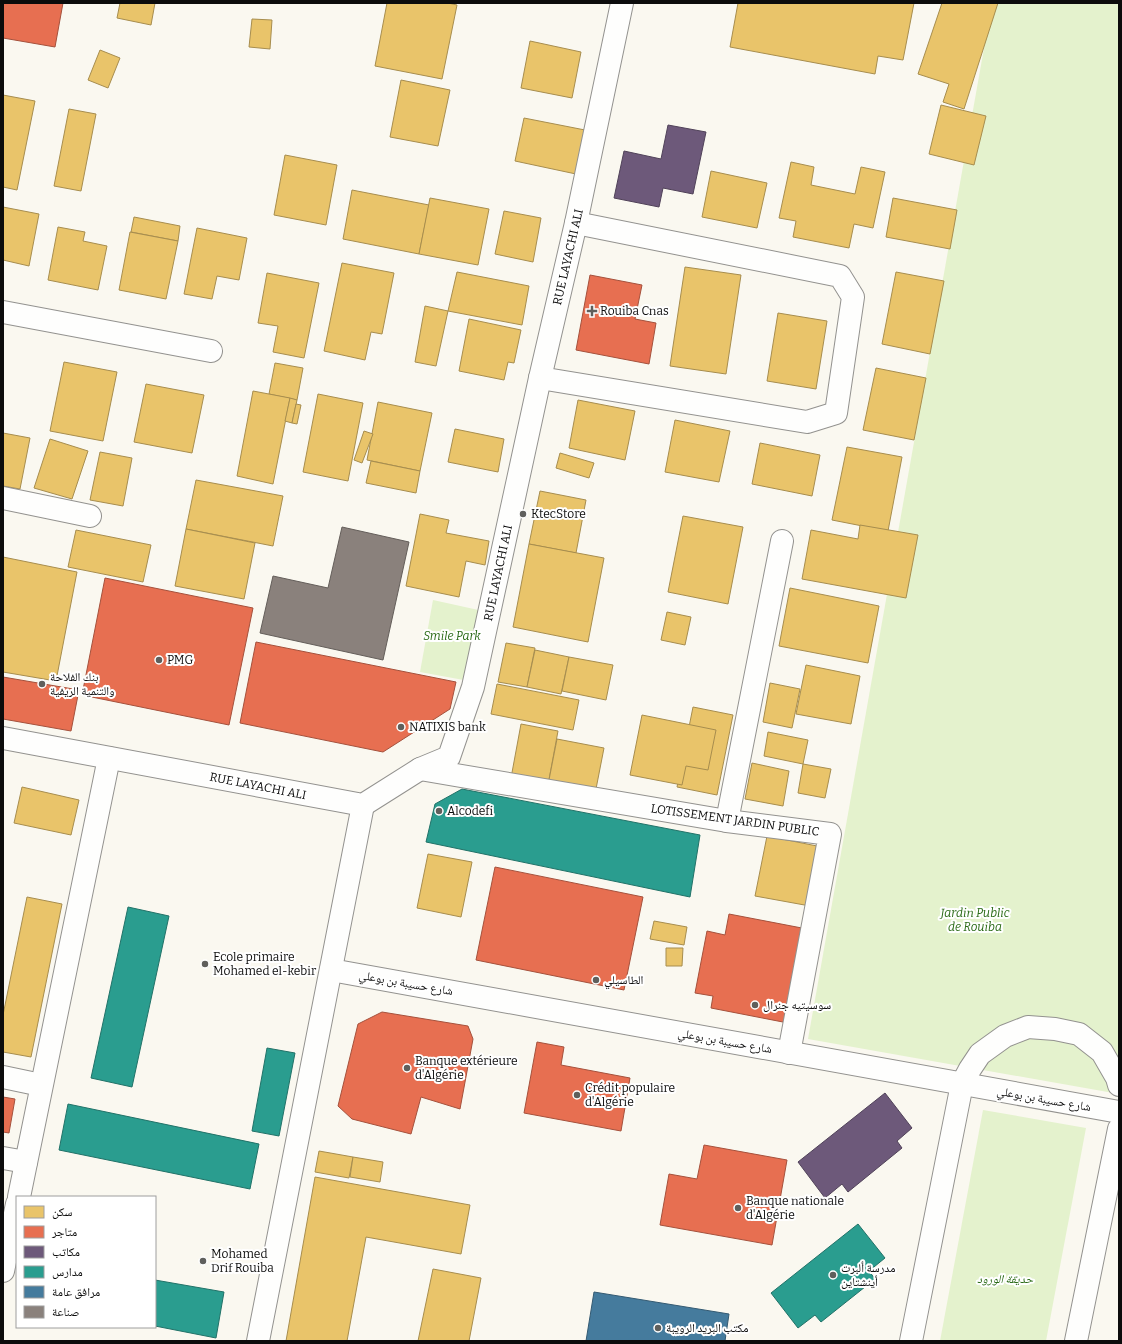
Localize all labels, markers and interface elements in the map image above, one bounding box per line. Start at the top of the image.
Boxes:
street label: RUE LAYACHI ALI [550,208,586,306]
place label: Rouiba Cnas [600,304,669,318]
marker: Rouiba Cnas [587,306,597,316]
place label: KtecStore [531,507,586,521]
marker: KtecStore [518,509,528,519]
street label: RUE LAYACHI ALI [481,524,515,622]
park label: Smile Park [423,629,481,643]
place label: PMG [167,653,194,667]
marker: PMG [154,655,164,665]
place label: بنك الفلاحة والتنمية الريفية [50,670,115,698]
marker: بنك الفلاحة والتنمية الريفية [37,679,47,689]
place label: NATIXIS bank [409,720,486,734]
marker: NATIXIS bank [396,722,406,732]
street label: RUE LAYACHI ALI [208,770,308,802]
street label: LOTISSEMENT JARDIN PUBLIC [650,801,820,839]
place label: Alcodefi [447,804,494,818]
marker: Alcodefi [434,806,444,816]
park label: Jardin Public de Rouiba [940,906,1010,934]
place label: Ecole primaire Mohamed el-kebir [213,950,317,978]
marker: Ecole primaire Mohamed el-kebir [200,959,210,969]
street label: شارع حسيبة بن بوعلي [357,968,454,1001]
place label: الطاسيلي [604,973,644,990]
marker: الطاسيلي [591,975,601,985]
place label: سوسيتيه جنرال [763,998,831,1012]
marker: سوسيتيه جنرال [750,1000,760,1010]
street label: شارع حسيبة بن بوعلي [676,1026,773,1059]
place label: Banque extérieure d'Algérie [415,1054,518,1082]
marker: Banque extérieure d'Algérie [402,1063,412,1073]
place label: Crédit populaire d'Algérie [585,1081,675,1109]
street label: شارع حسيبة بن بوعلي [995,1084,1092,1117]
marker: Crédit populaire d'Algérie [572,1090,582,1100]
place label: Banque nationale d'Algérie [746,1194,844,1222]
legend [16,1196,156,1328]
marker: Banque nationale d'Algérie [733,1203,743,1213]
text: سكن [52,1205,73,1219]
text: متاجر [51,1225,77,1239]
text: مكاتب [52,1245,80,1259]
place label: Mohamed Drif Rouiba [211,1247,274,1275]
marker: Mohamed Drif Rouiba [198,1256,208,1266]
place label: مدرسة ألبرت أينشتاين [841,1261,896,1289]
text: مدارس [52,1265,83,1279]
marker: مدرسة ألبرت أينشتاين [828,1270,838,1280]
park label: حديقة الورود [977,1272,1033,1286]
text: مرافق عامة [52,1285,100,1299]
text: صناعة [52,1305,79,1319]
place label: مكتب البريد الرويبة [666,1321,748,1335]
marker: مكتب البريد الرويبة [653,1323,663,1333]

